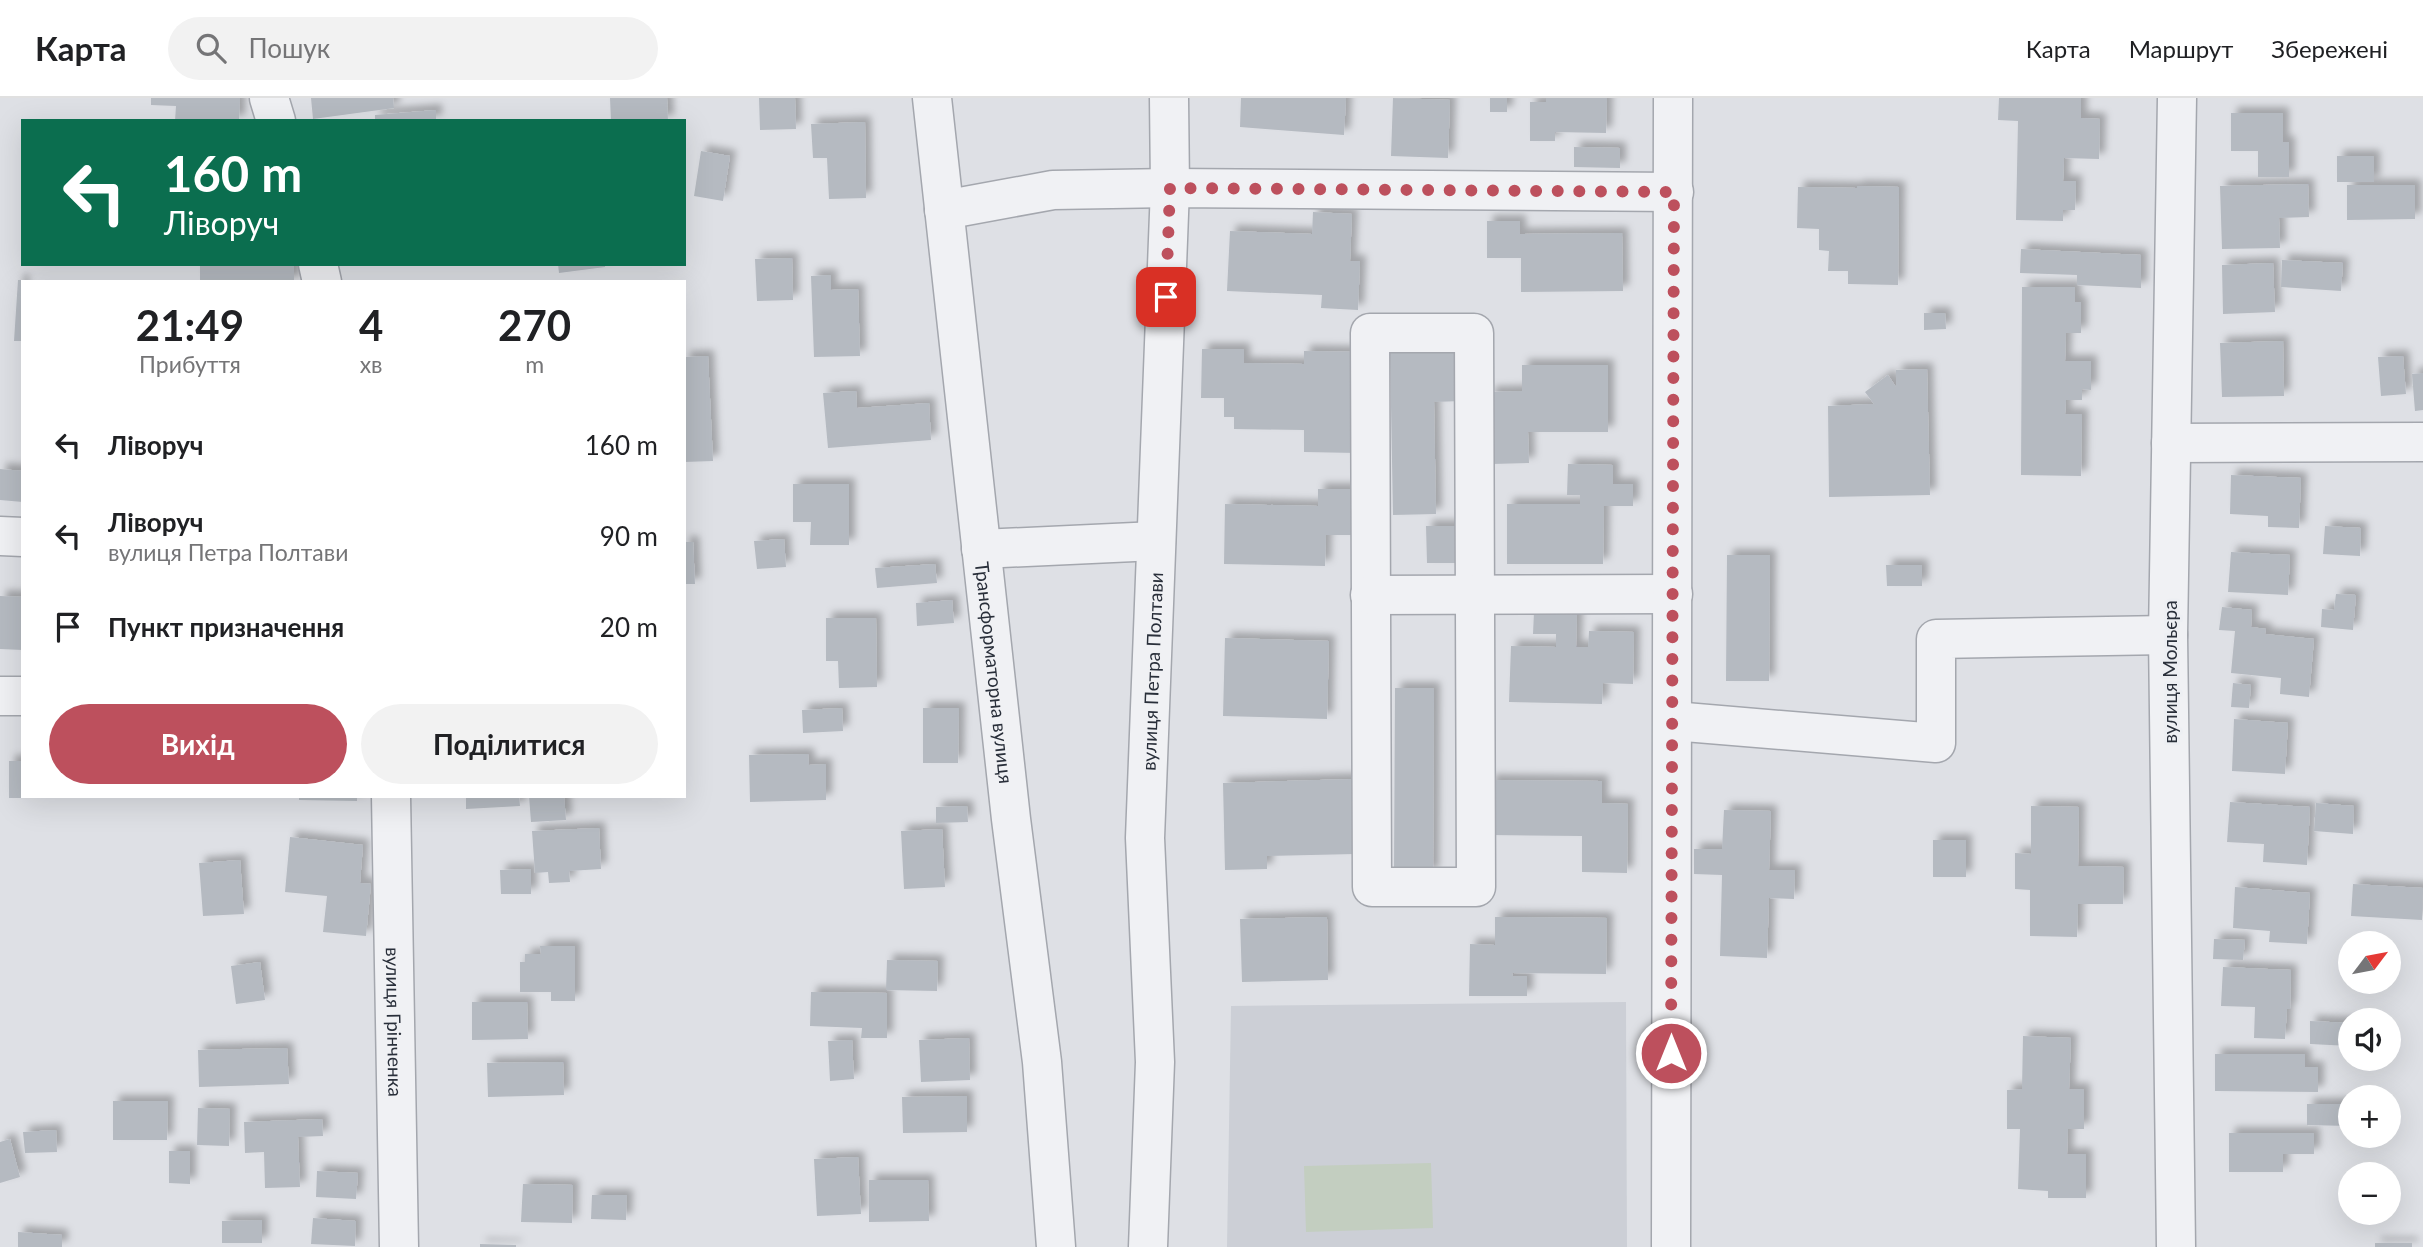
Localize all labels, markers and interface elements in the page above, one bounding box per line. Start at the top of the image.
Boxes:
search box [168,17,658,80]
text: Карта [35,28,126,68]
icon: search [192,29,230,67]
text: Пошук [248,32,330,64]
text: Карта [2026,34,2091,63]
text: Маршрут [2129,34,2233,63]
text: Збережені [2271,34,2388,63]
text: 160 m [164,144,302,202]
icon: left [49,147,140,238]
text: Ліворуч [164,203,279,242]
pin [1136,267,1196,327]
icon: arrive [1147,278,1185,316]
text: 21:49 [136,300,244,350]
text: 4 [359,300,383,350]
text: 270 [498,300,571,350]
text: Прибуття [139,350,241,378]
text: хв [360,350,383,378]
text: m [525,350,544,378]
icon: left [49,426,87,464]
text: Ліворуч [108,429,204,461]
text: 160 m [585,429,658,461]
text: Ліворуч [108,506,204,538]
icon: left [49,517,87,555]
text: 90 m [600,520,658,552]
text: вулиця Петра Полтави [108,538,348,566]
street label: Трансформаторна вулиця [971,560,1019,785]
street label: вулиця Петра Полтави [1136,572,1167,771]
street label: вулиця Мольєра [2158,600,2181,744]
icon: arrive [49,608,87,646]
text: Пункт призначення [108,611,344,643]
text: 20 m [600,611,658,643]
button: Вихід [49,704,347,784]
button: Поділитися [361,704,658,784]
north arrow [2338,931,2401,994]
map controls [2338,931,2401,1225]
street label: вулиця Грінченка [382,947,408,1097]
button: sound [2338,1008,2401,1071]
position arrow [1634,1016,1708,1090]
button: + [2338,1085,2401,1148]
button: − [2338,1162,2401,1225]

